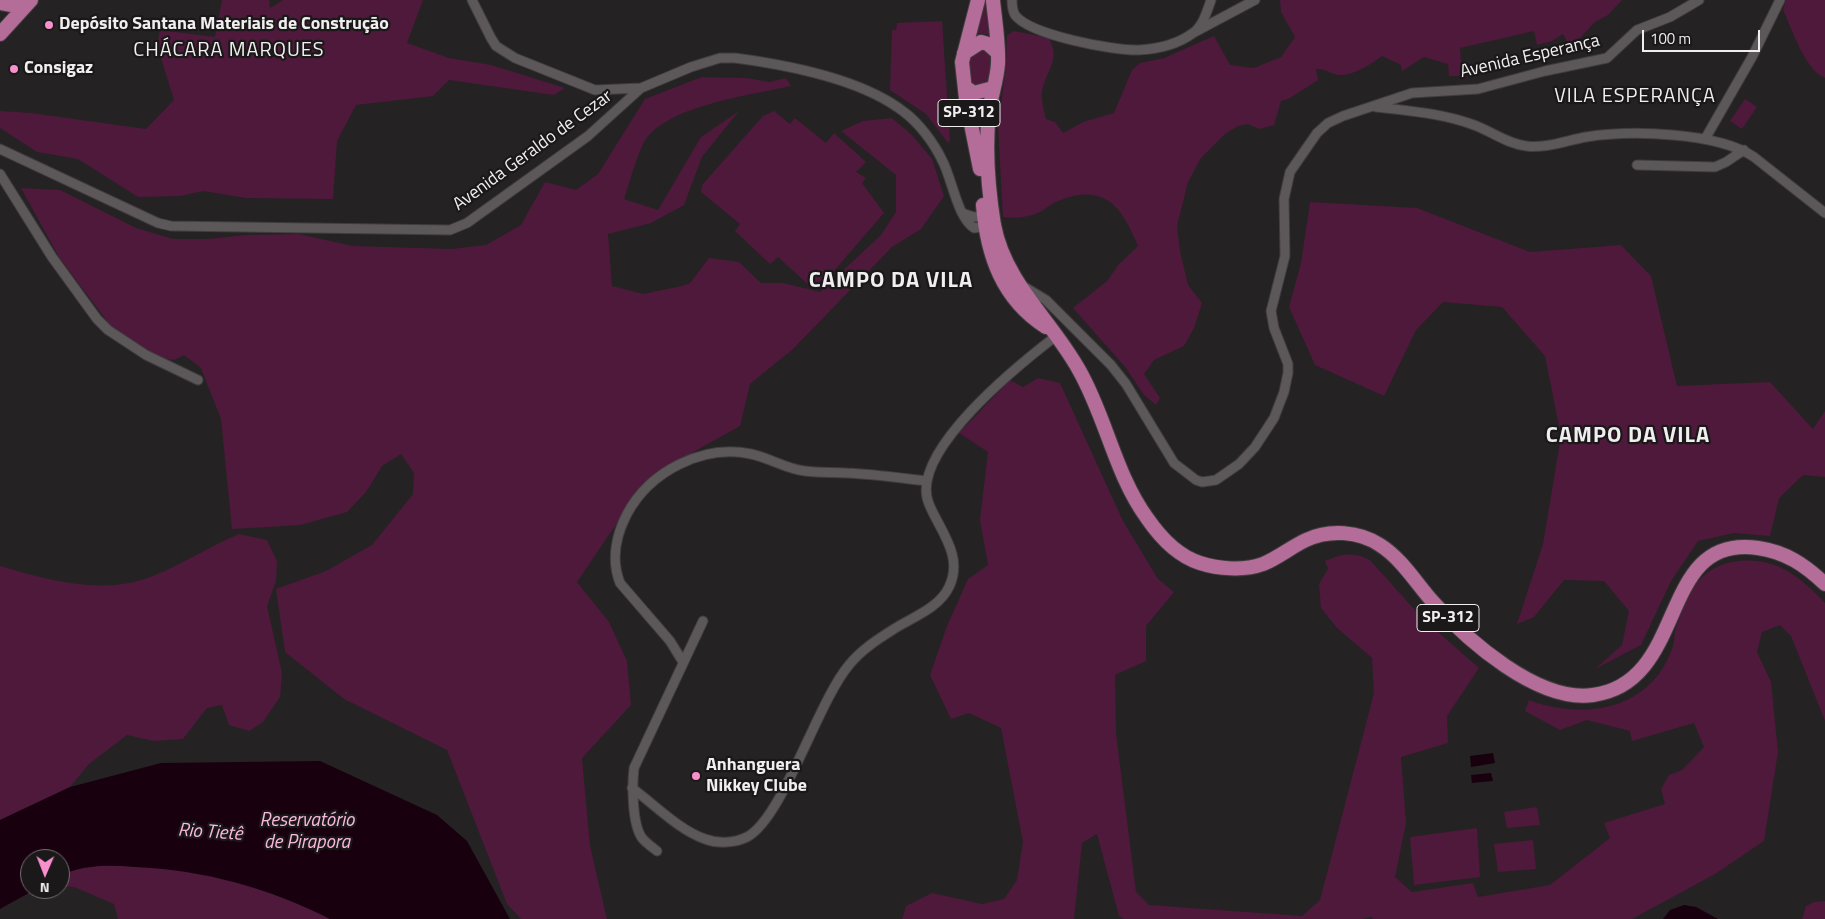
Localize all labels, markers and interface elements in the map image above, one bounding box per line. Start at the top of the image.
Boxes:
place label: Depósito Santana Materiais de Construção [59,14,389,36]
marker: Depósito Santana Materiais de Construção [43,19,55,31]
scale bar [1645,20,1762,52]
text: 100 m [1650,27,1691,50]
street label: Avenida Esperança [1458,30,1602,84]
district label: CHÁCARA MARQUES [131,39,327,63]
place label: Consigaz [24,58,93,80]
marker: Consigaz [8,63,20,75]
district label: VILA ESPERANÇA [1552,85,1718,109]
street label: Avenida Geraldo de Cezar [449,86,617,216]
road number: SP-312 [938,100,1000,126]
district label: CAMPO DA VILA [807,269,975,295]
district label: CAMPO DA VILA [1544,424,1712,450]
road number: SP-312 [1417,604,1479,632]
place label: Anhanguera Nikkey Clube [706,755,807,798]
marker: Anhanguera Nikkey Clube [690,770,702,782]
water label: Reservatório de Pirapora [260,810,354,854]
water label: Rio Tietê [177,819,243,847]
north arrow [20,849,70,899]
text: N [40,878,50,899]

